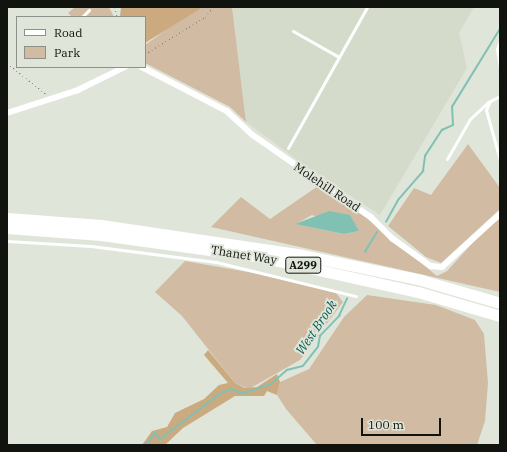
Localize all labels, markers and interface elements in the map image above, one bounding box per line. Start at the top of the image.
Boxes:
legend [16,16,146,68]
text: Road [54,25,83,40]
text: Park [54,45,80,60]
street label: Molehill Road [291,159,363,215]
street label: Thanet Way [210,243,278,267]
road number: A299 [285,256,321,274]
water label: West Brook [293,298,341,358]
scale bar [363,410,443,436]
text: 100 m [368,417,404,432]

